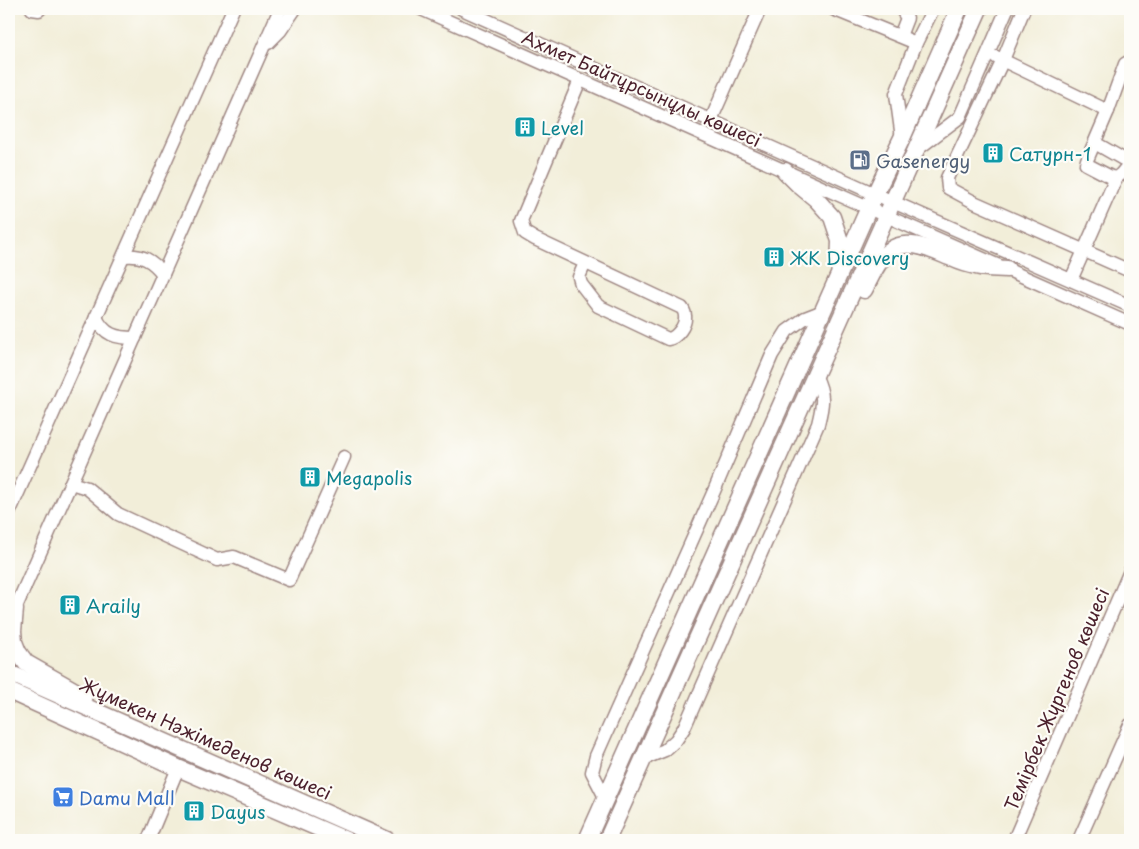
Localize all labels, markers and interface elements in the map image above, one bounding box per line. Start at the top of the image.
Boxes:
street label: Ахмет Байтұрсынұлы көшесі [518,23,766,153]
place label: Level [541,114,584,141]
building icon: Level [513,115,537,139]
place label: Сатурн-1 [1009,140,1091,167]
building icon: Сатурн-1 [981,141,1005,165]
place label: Gasenergy [876,147,970,174]
fuel station icon: Gasenergy [848,148,872,172]
place label: ЖК Discovery [789,244,909,271]
building icon: ЖК Discovery [762,245,786,269]
place label: Megapolis [326,464,412,491]
building icon: Megapolis [298,465,322,489]
street label: Темірбек Жүргенов көшесі [997,583,1115,815]
place label: Araily [86,592,141,619]
building icon: Araily [58,593,82,617]
street label: Жұмекен Нәжімеденов көшесі [76,670,336,806]
place label: Damu Mall [79,784,175,811]
supermarket icon: Damu Mall [51,785,75,809]
place label: Dayus [210,798,265,825]
building icon: Dayus [182,799,206,823]

